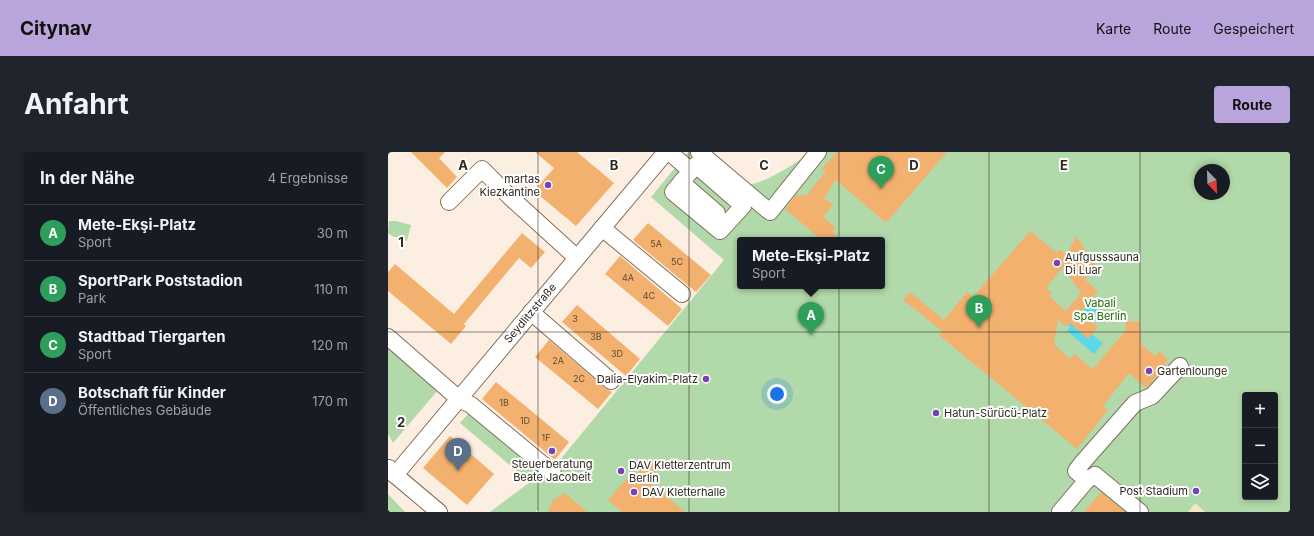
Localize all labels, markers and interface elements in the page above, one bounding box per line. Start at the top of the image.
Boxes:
text: Citynav [20,17,92,40]
text: Karte [1096,20,1131,37]
text: Route [1153,20,1191,37]
text: Gespeichert [1213,20,1294,37]
button: Route [1214,86,1290,123]
text: Anfahrt [24,87,129,121]
pin: C [868,156,894,189]
text: A [458,157,468,173]
text: B [610,157,619,173]
text: C [759,157,769,173]
text: D [909,157,919,173]
text: E [1060,157,1068,173]
north arrow [1194,164,1230,200]
text: In der Nähe [40,168,135,188]
text: 4 Ergebnisse [268,170,348,186]
place label: martas Kiezkantine [480,172,540,199]
marker: martas Kiezkantine [543,180,553,190]
text: Mete-Ekşi-Platz [78,215,196,234]
text: A [48,225,58,241]
text: 30 m [317,225,348,241]
text: Sport [78,234,111,250]
text: 1 [398,234,404,250]
popup [737,237,885,289]
house number: 5A [650,238,662,249]
text: Mete-Ekşi-Platz [752,246,870,265]
place label: Aufgusssauna Di Luar [1065,250,1139,277]
house number: 5C [671,256,683,267]
marker: Aufgusssauna Di Luar [1052,258,1062,268]
text: Sport [752,265,785,281]
text: SportPark Poststadion [78,271,243,290]
house number: 4A [622,272,634,283]
street label: Seydlitzstraße [501,280,559,346]
text: B [49,281,57,297]
text: 110 m [314,281,348,297]
text: Park [78,290,106,306]
house number: 4C [643,290,656,301]
pin: B [966,295,992,328]
park label: Vabali Spa Berlin [1074,296,1126,323]
pin: A [798,302,824,335]
house number: 3 [572,313,578,324]
text: Stadtbad Tiergarten [78,327,226,346]
house number: 3B [590,331,602,342]
text: C [48,337,58,353]
text: 120 m [312,337,348,353]
text: Sport [78,346,111,362]
house number: 3D [611,348,623,359]
house number: 2A [552,355,564,366]
place label: Gartenlounge [1157,364,1228,378]
marker: Gartenlounge [1144,366,1154,376]
place label: Dalia-Elyakim-Platz [597,372,698,386]
house number: 2C [573,373,585,384]
marker: Dalia-Elyakim-Platz [701,374,711,384]
text: Botschaft für Kinder [78,383,226,402]
your location [767,384,787,404]
map controls [1242,392,1278,500]
button: + [1242,392,1278,428]
text: D [48,393,58,409]
text: 170 m [312,393,348,409]
house number: 1B [499,397,509,408]
text: Öffentliches Gebäude [78,402,212,418]
place label: Hatun-Sürücü-Platz [944,406,1047,420]
marker: Hatun-Sürücü-Platz [931,408,941,418]
text: 2 [397,414,405,430]
house number: 1D [520,415,530,426]
button: − [1242,428,1278,464]
house number: 1F [542,432,550,443]
pin: D [445,438,471,471]
marker: Steuerberatung Beate Jacobeit [547,446,557,456]
place label: Steuerberatung Beate Jacobeit [511,457,593,484]
place label: DAV Kletterzentrum Berlin [629,458,731,485]
button: layers [1242,464,1278,500]
marker: DAV Kletterzentrum Berlin [616,466,626,476]
place label: Post Stadium [1120,484,1188,498]
place label: DAV Kletterhalle [642,485,726,499]
marker: Post Stadium [1191,486,1201,496]
marker: DAV Kletterhalle [629,487,639,497]

